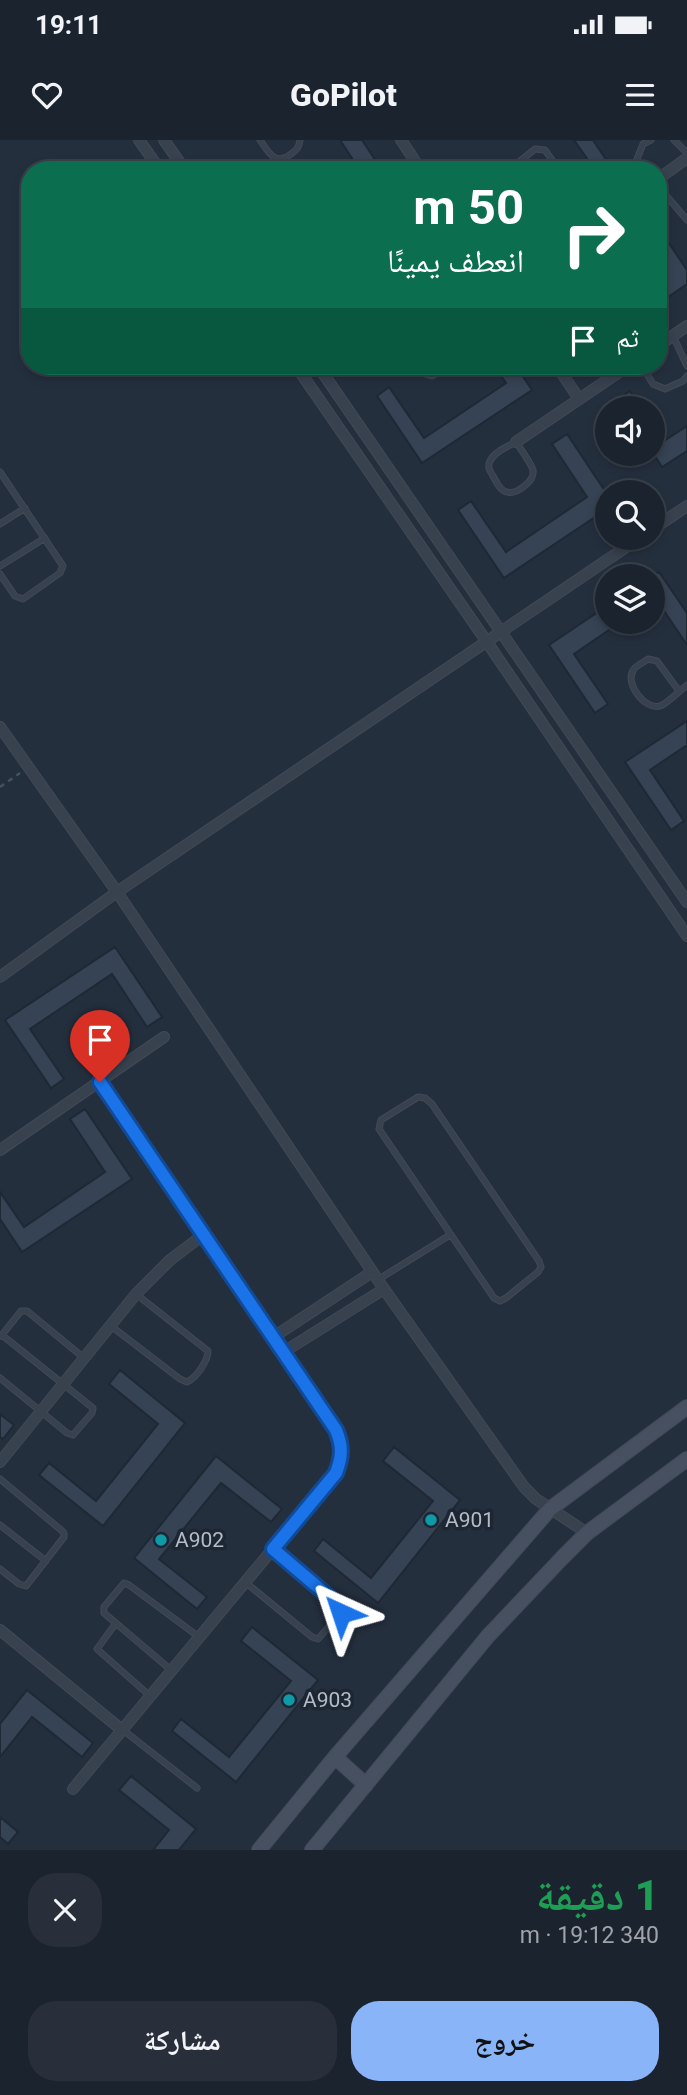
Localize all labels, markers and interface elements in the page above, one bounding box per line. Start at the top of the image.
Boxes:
text: 19:11 [35,10,102,40]
icon: heart [28,76,66,114]
text: GoPilot [290,76,397,114]
icon: menu [621,76,659,114]
text: 50 m [413,179,524,236]
icon: right [548,189,639,280]
text: انعطف يمينًا [387,242,524,280]
icon: arrive [564,322,602,360]
text: ثم [616,323,639,353]
map controls [595,396,665,634]
button: sound [595,396,665,466]
button: search [595,480,665,550]
button: layers [595,564,665,634]
pin [70,1010,130,1082]
icon: arrive [81,1021,119,1059]
place label: A901 [445,1508,494,1532]
marker: A901 [423,1512,439,1528]
place label: A902 [175,1528,224,1552]
marker: A902 [153,1532,169,1548]
position arrow [304,1576,378,1650]
place label: A903 [303,1688,352,1712]
marker: A903 [281,1692,297,1708]
text: 1 دقيقة [536,1871,659,1920]
button: close [28,1873,102,1947]
text: 340 m · 19:12 [520,1922,659,1949]
button: مشاركة [28,2001,337,2081]
button: خروج [351,2001,659,2081]

